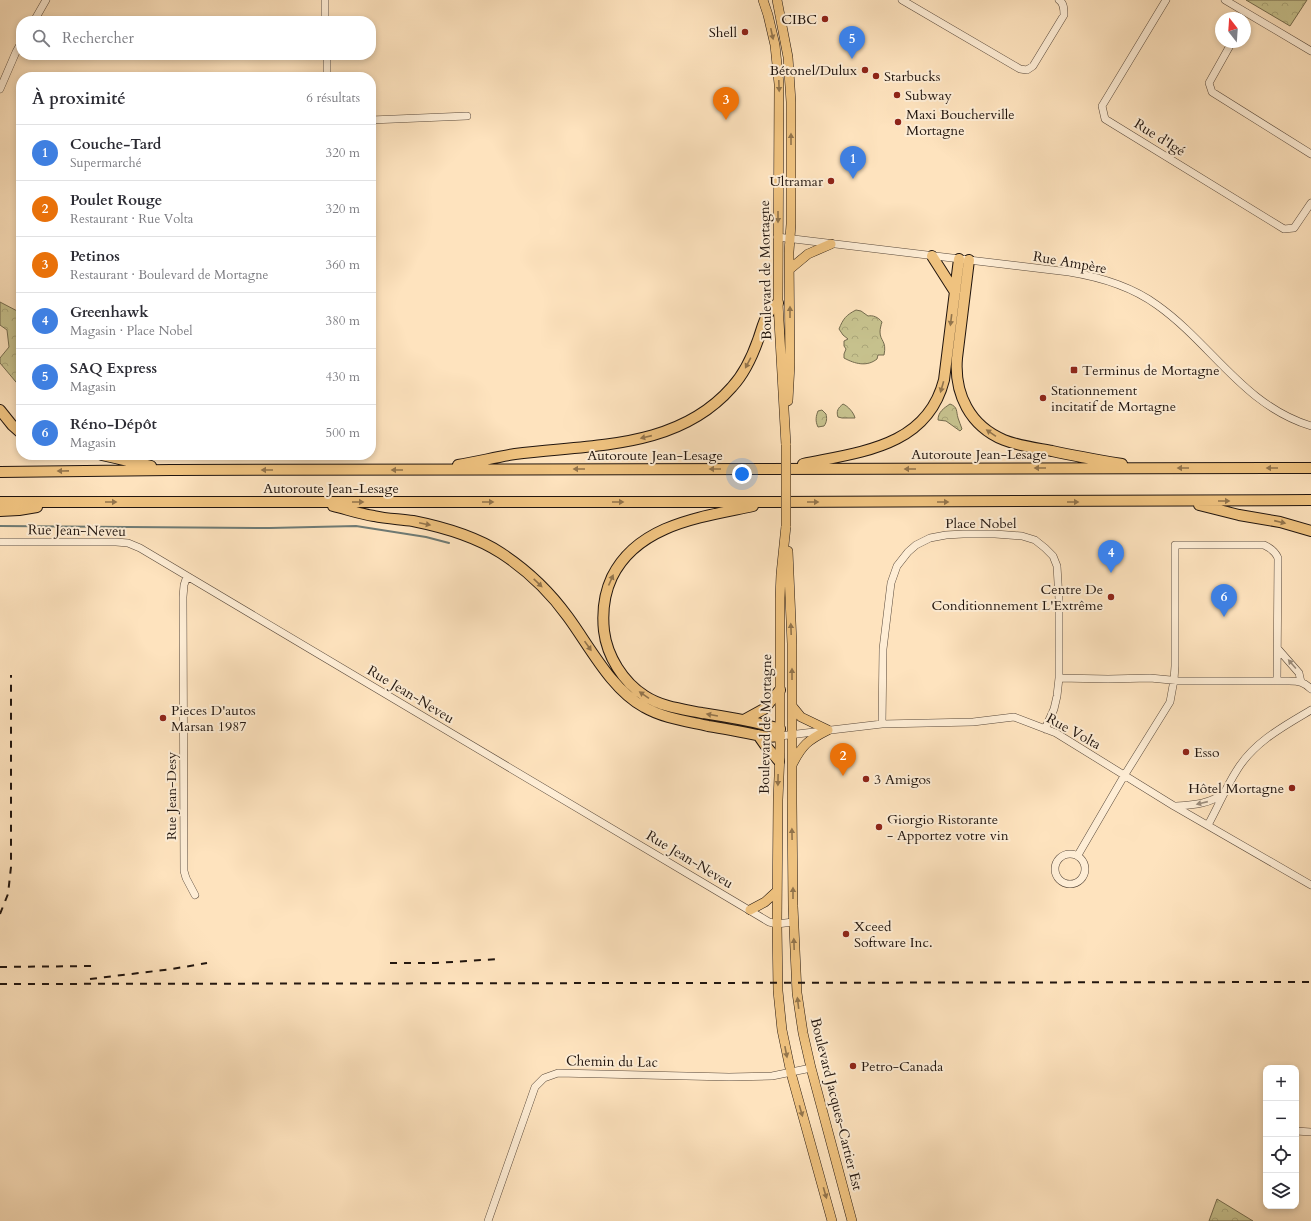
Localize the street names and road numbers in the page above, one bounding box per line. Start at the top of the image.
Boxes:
street label: Rue d'Igé [1130,114,1189,161]
street label: Boulevard de Mortagne [755,200,776,340]
street label: Rue Ampère [1032,247,1108,278]
street label: Autoroute Jean-Lesage [911,445,1047,464]
street label: Autoroute Jean-Lesage [587,446,723,465]
street label: Autoroute Jean-Lesage [263,479,399,498]
street label: Place Nobel [945,514,1017,533]
street label: Rue Jean-Neveu [28,520,127,541]
street label: Boulevard de Mortagne [755,654,776,794]
street label: Rue Jean-Neveu [364,661,458,728]
street label: Rue Volta [1043,709,1104,754]
street label: Rue Jean-Desy [162,751,181,840]
street label: Rue Jean-Neveu [643,826,737,893]
street label: Boulevard Jacques-Cartier Est [806,1016,867,1193]
street label: Chemin du Lac [566,1051,658,1072]

